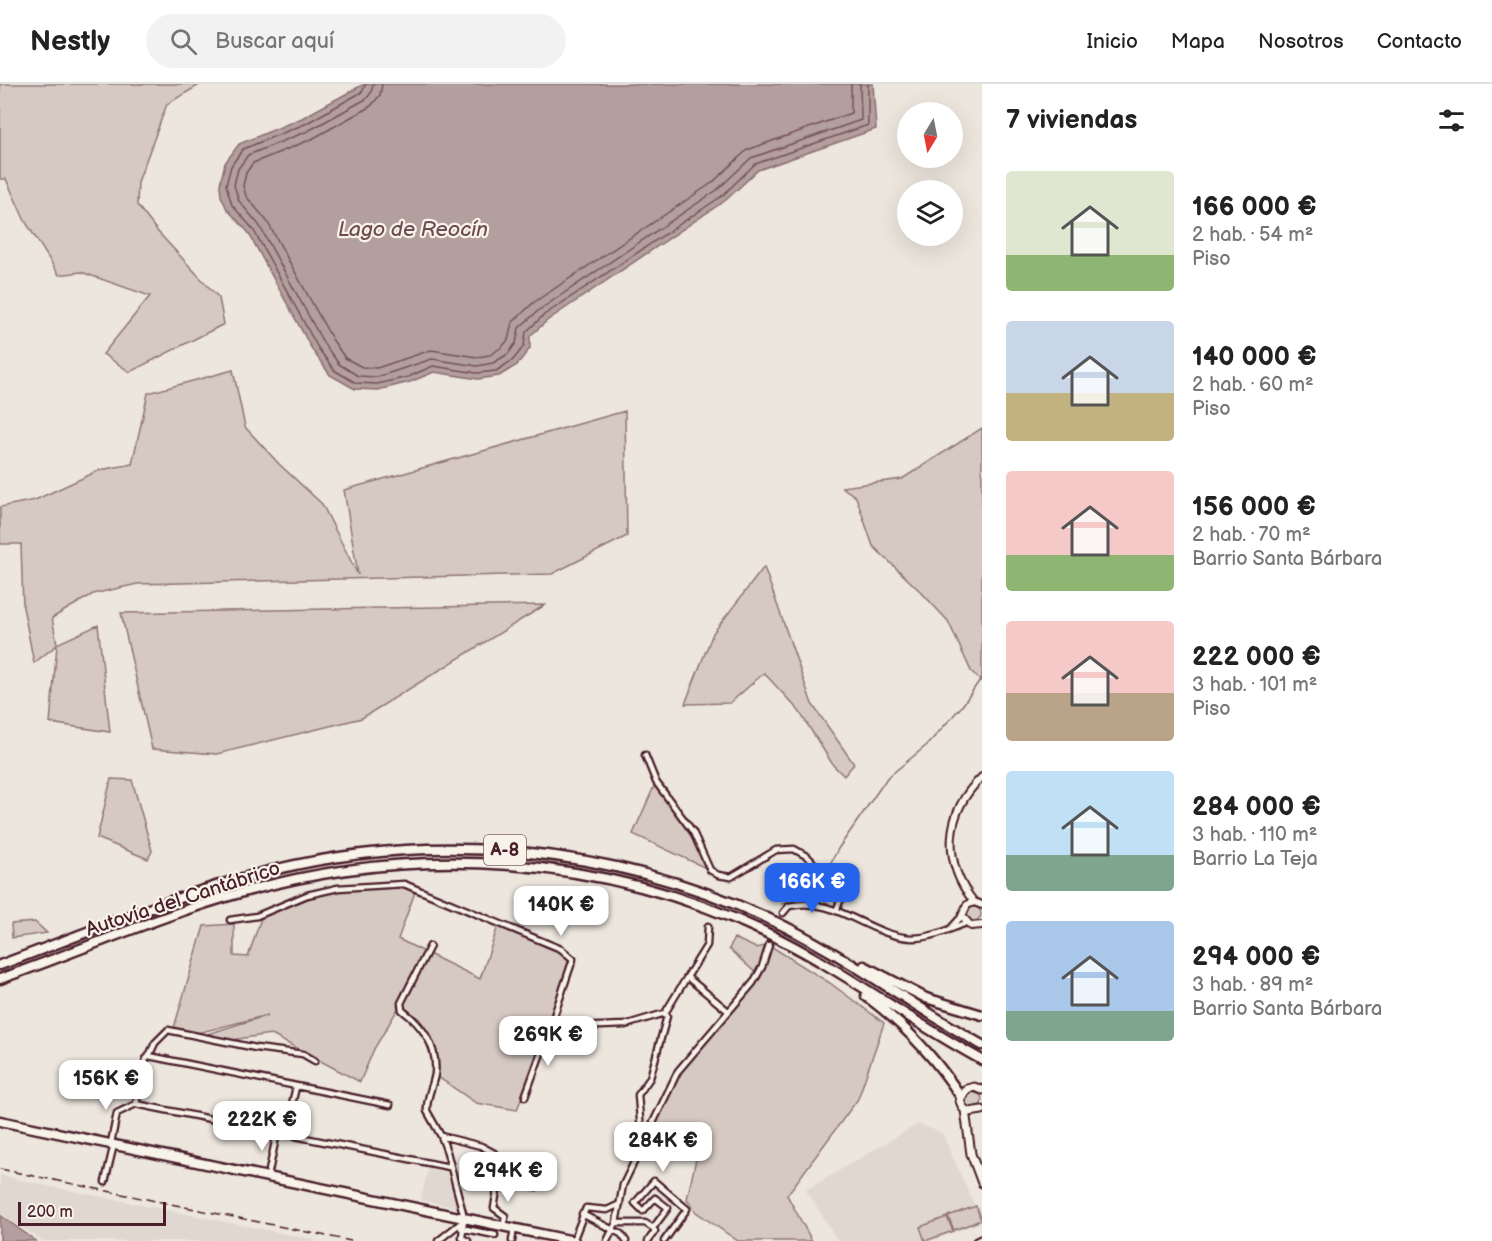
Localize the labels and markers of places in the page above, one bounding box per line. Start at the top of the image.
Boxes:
pin: 166K € [763,863,861,914]
pin: 140K € [512,886,610,937]
pin: 269K € [499,1016,597,1067]
pin: 156K € [57,1060,155,1111]
pin: 222K € [213,1101,311,1152]
pin: 284K € [614,1122,712,1173]
pin: 294K € [459,1152,557,1203]

